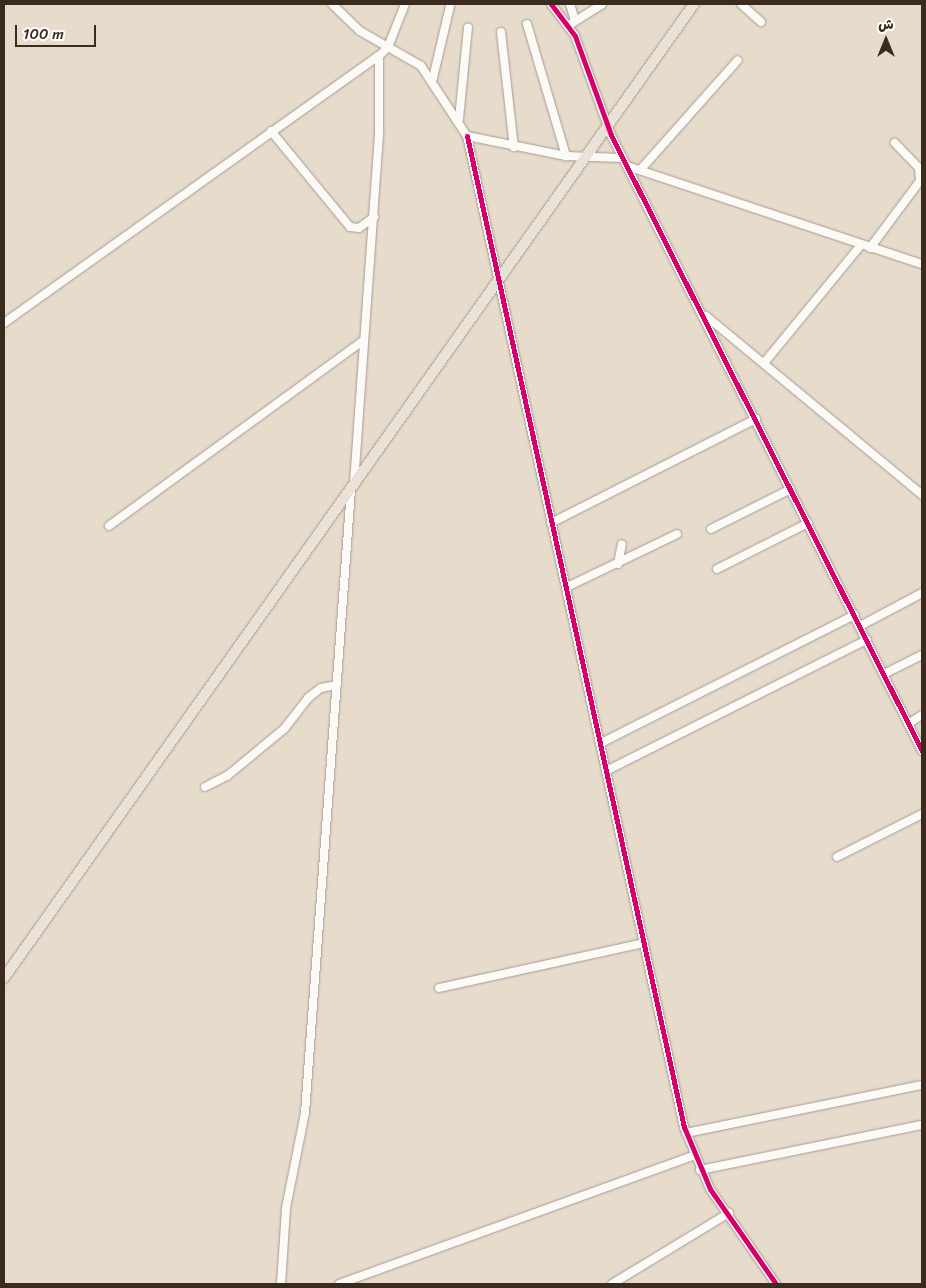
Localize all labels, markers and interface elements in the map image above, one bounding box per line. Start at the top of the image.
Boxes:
text: ش [878,12,894,37]
scale bar [18,15,99,47]
north arrow [861,15,911,65]
text: 100 m [23,21,64,47]

